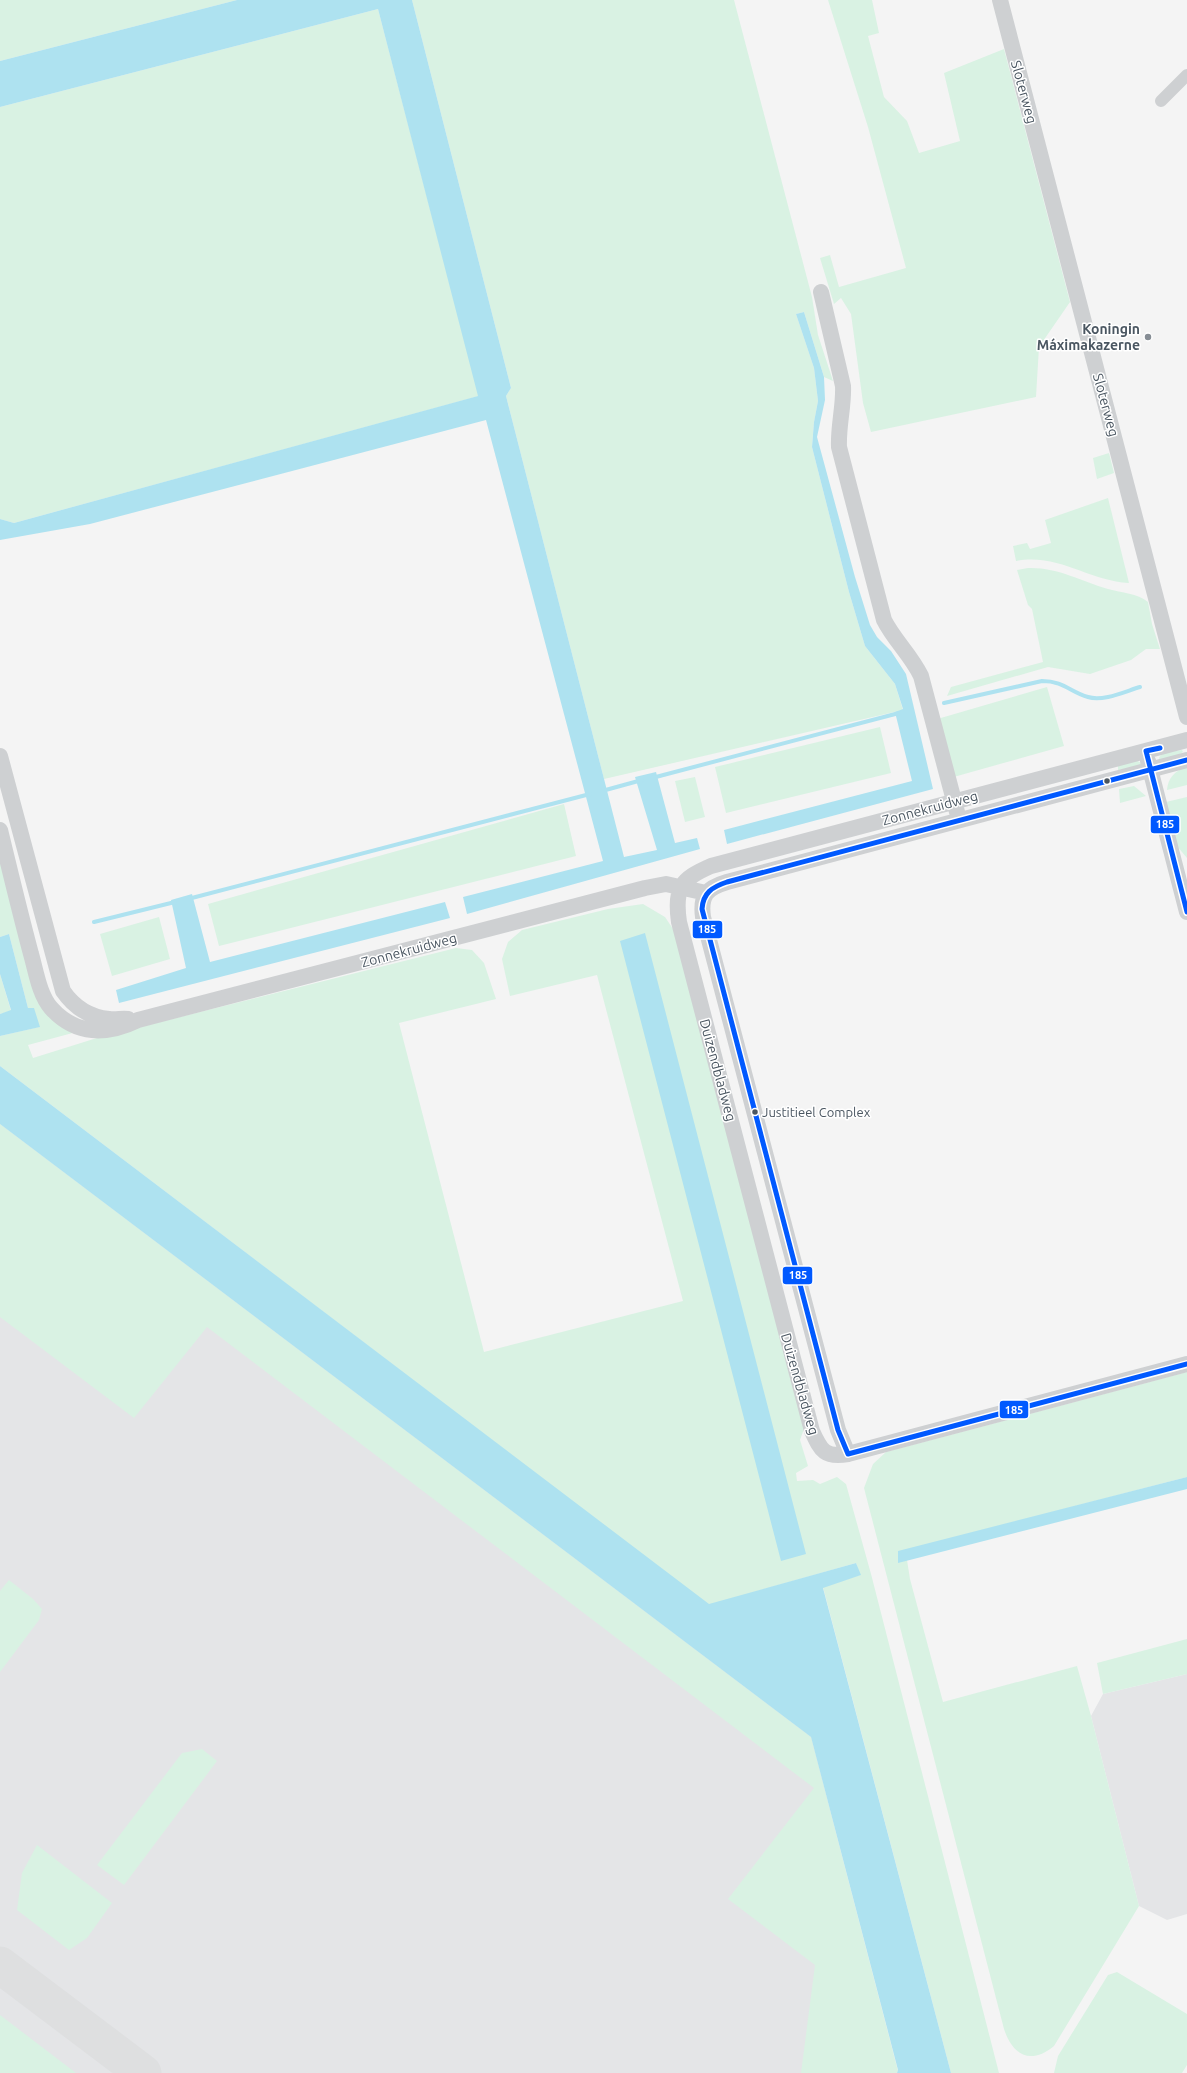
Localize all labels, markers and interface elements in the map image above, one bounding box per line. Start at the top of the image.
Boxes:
street label: Sloterweg [1008,59,1040,125]
place label: Koningin Máximakazerne [1037,321,1140,353]
marker: Koningin Máximakazerne [1143,332,1153,342]
street label: Sloterweg [1090,372,1122,438]
unlabelled marker [1102,776,1112,786]
street label: Zonnekruidweg [880,788,980,828]
line badge: 185 [1150,815,1180,834]
text: 185 [1156,818,1174,830]
line badge: 185 [692,920,723,939]
text: 185 [698,923,716,935]
street label: Zonnekruidweg [359,930,459,970]
street label: Duizendbladweg [697,1017,739,1123]
place label: Justitieel Complex [762,1105,871,1119]
marker: Justitieel Complex [750,1107,760,1117]
line badge: 185 [782,1266,813,1285]
text: 185 [789,1269,807,1281]
street label: Duizendbladweg [778,1331,822,1437]
line badge: 185 [999,1400,1029,1419]
text: 185 [1005,1404,1023,1416]

